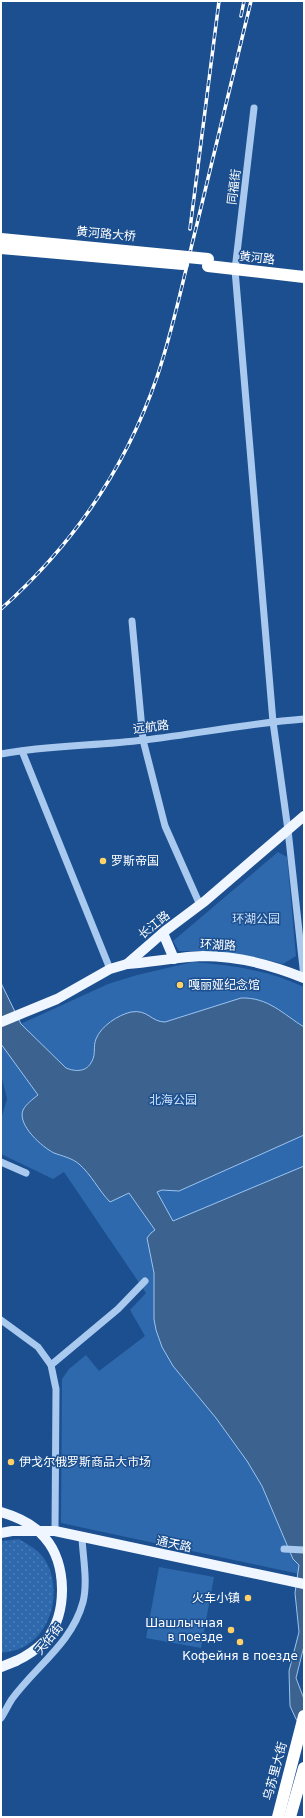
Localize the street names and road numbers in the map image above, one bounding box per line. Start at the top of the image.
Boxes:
street label: 同福街 [225,168,243,206]
street label: 黄河路大桥 [75,224,137,244]
street label: 黄河路 [238,249,276,267]
street label: 远航路 [132,718,170,736]
street label: 长江路 [136,908,172,942]
street label: 环湖路 [200,937,236,953]
street label: 通天路 [155,1533,193,1555]
street label: 天佑街 [32,1621,66,1657]
street label: 乌苏里大街 [260,1740,290,1802]

